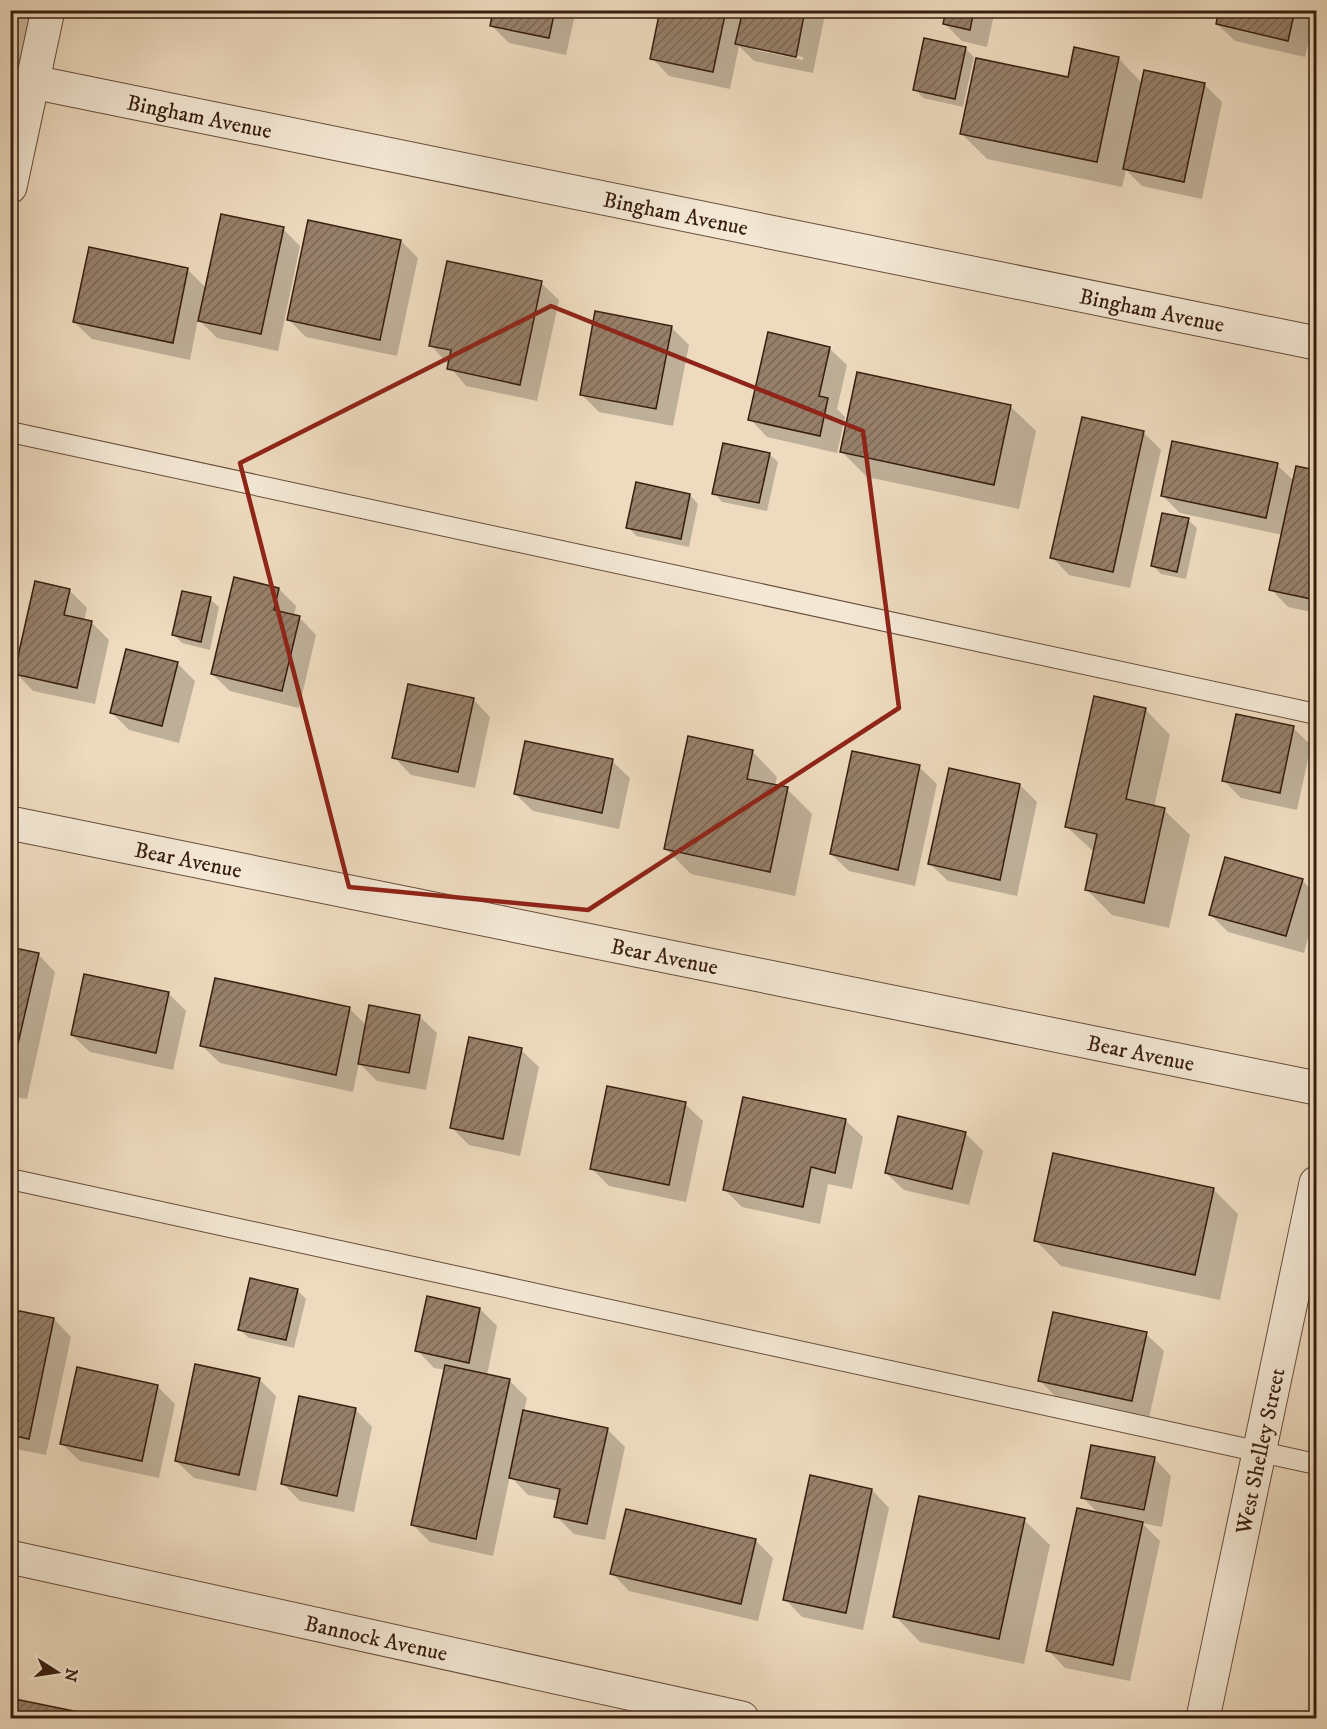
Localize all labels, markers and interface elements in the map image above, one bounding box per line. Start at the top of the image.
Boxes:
street label: Bingham Avenue [124,89,274,145]
street label: Bingham Avenue [601,186,750,242]
street label: Bingham Avenue [1077,283,1227,339]
street label: Bear Avenue [132,837,244,885]
street label: Bear Avenue [608,933,720,981]
street label: Bear Avenue [1085,1030,1197,1078]
street label: West Shelley Street [1230,1366,1292,1538]
street label: Bannock Avenue [302,1610,450,1668]
north arrow [27,1642,87,1702]
text: N [60,1666,82,1683]

